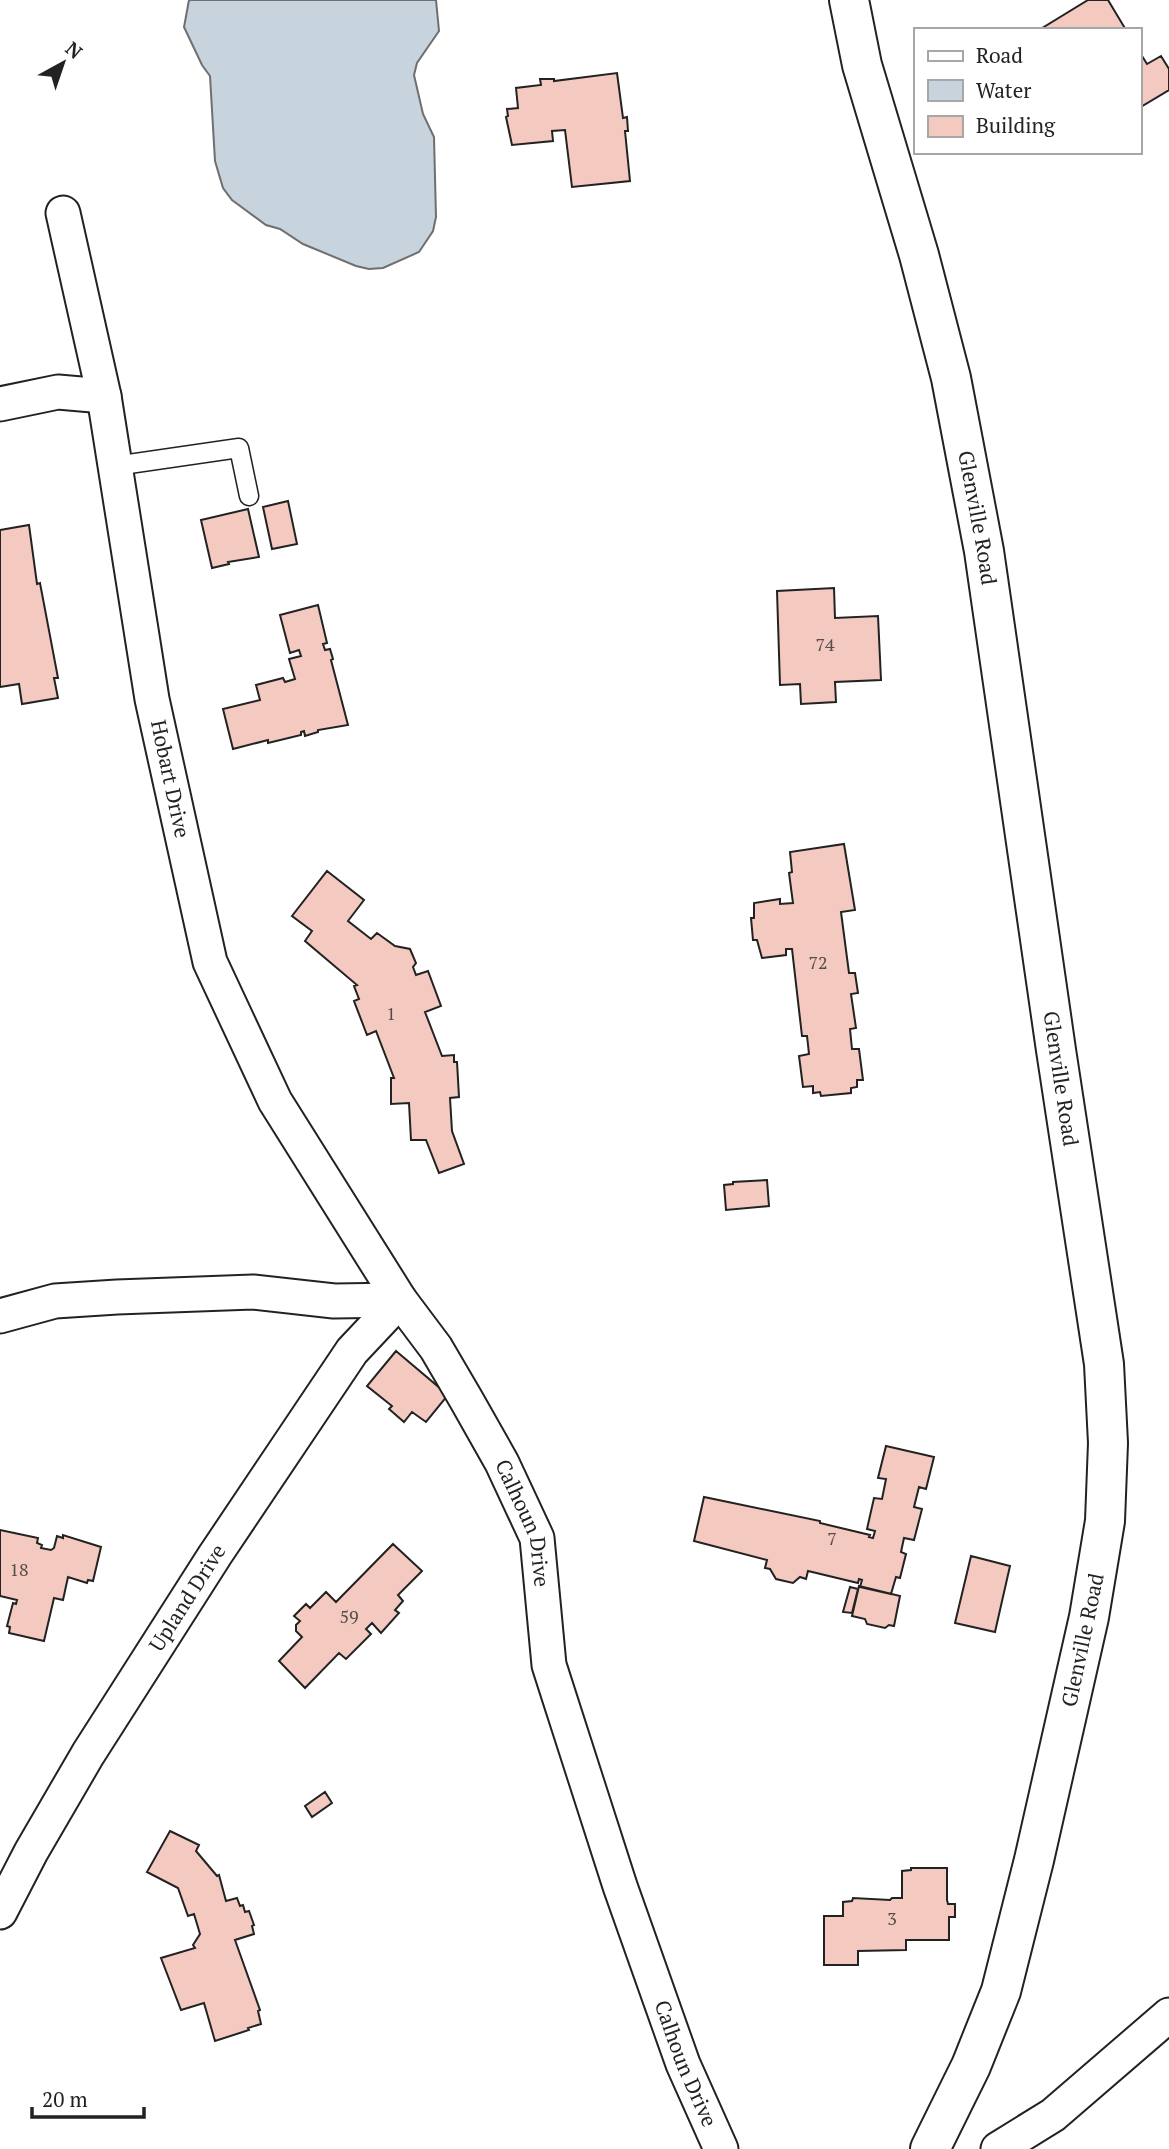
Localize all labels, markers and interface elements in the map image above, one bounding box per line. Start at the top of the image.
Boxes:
north arrow [28,28,98,98]
legend [914,28,1141,154]
text: N [61,35,88,64]
text: Road [976,41,1023,69]
text: Water [976,76,1031,104]
text: Building [976,111,1056,139]
street label: Glenville Road [952,448,1004,587]
house number: 74 [815,632,835,656]
street label: Hobart Drive [145,717,197,840]
house number: 72 [808,950,828,974]
house number: 1 [386,1001,396,1025]
street label: Glenville Road [1038,1009,1086,1148]
street label: Calhoun Drive [489,1454,557,1588]
house number: 7 [827,1526,837,1550]
street label: Upland Drive [142,1538,231,1657]
house number: 18 [9,1557,29,1581]
street label: Glenville Road [1054,1570,1110,1709]
house number: 59 [339,1604,359,1628]
house number: 3 [887,1906,897,1930]
street label: Calhoun Drive [648,1996,724,2131]
scale bar [32,2076,144,2120]
text: 20 m [42,2085,88,2113]

